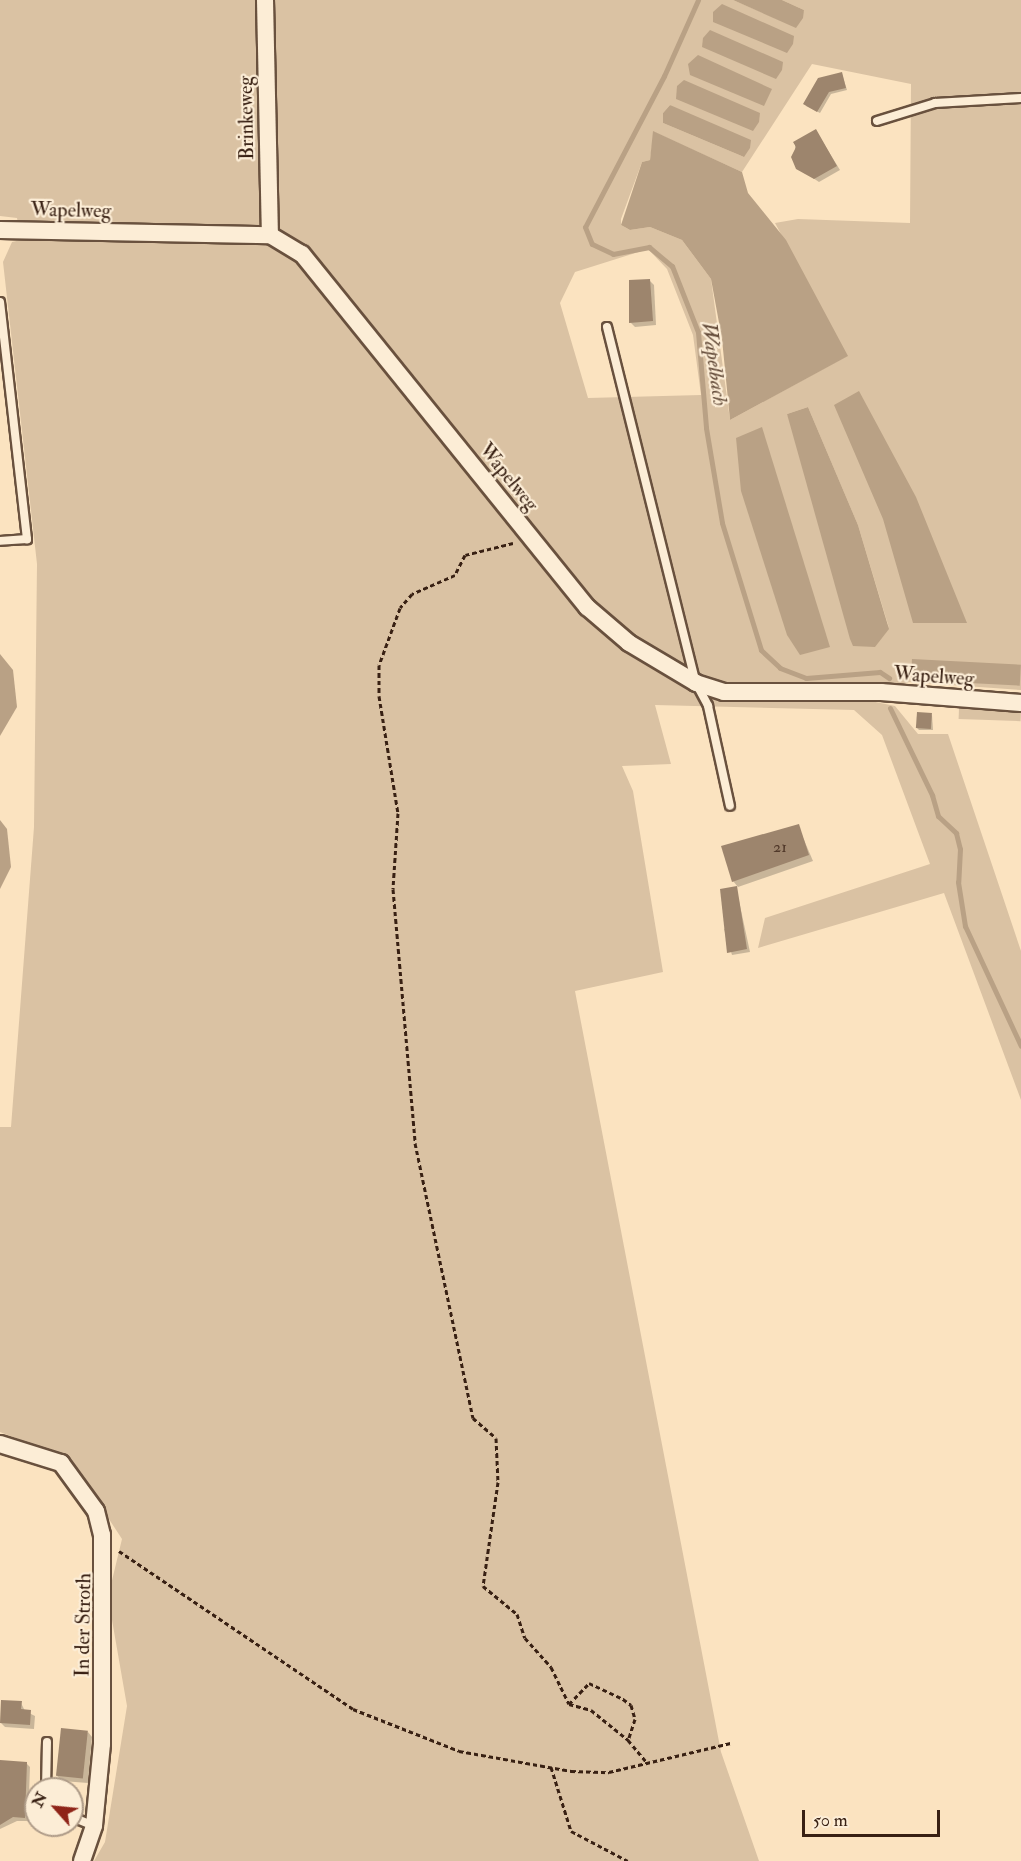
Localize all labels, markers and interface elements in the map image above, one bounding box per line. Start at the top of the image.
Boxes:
street label: Brinkeweg [233,76,259,160]
street label: Wapelweg [30,197,112,223]
water label: Wapelbach [696,320,732,408]
street label: Wapelweg [474,438,544,516]
street label: Wapelweg [893,661,975,691]
house number: 21 [773,837,787,857]
street label: In der Stroth [70,1573,96,1677]
north arrow [24,1777,84,1837]
text: N [28,1789,52,1811]
scale bar [805,1798,943,1836]
text: 50 m [813,1809,848,1832]

